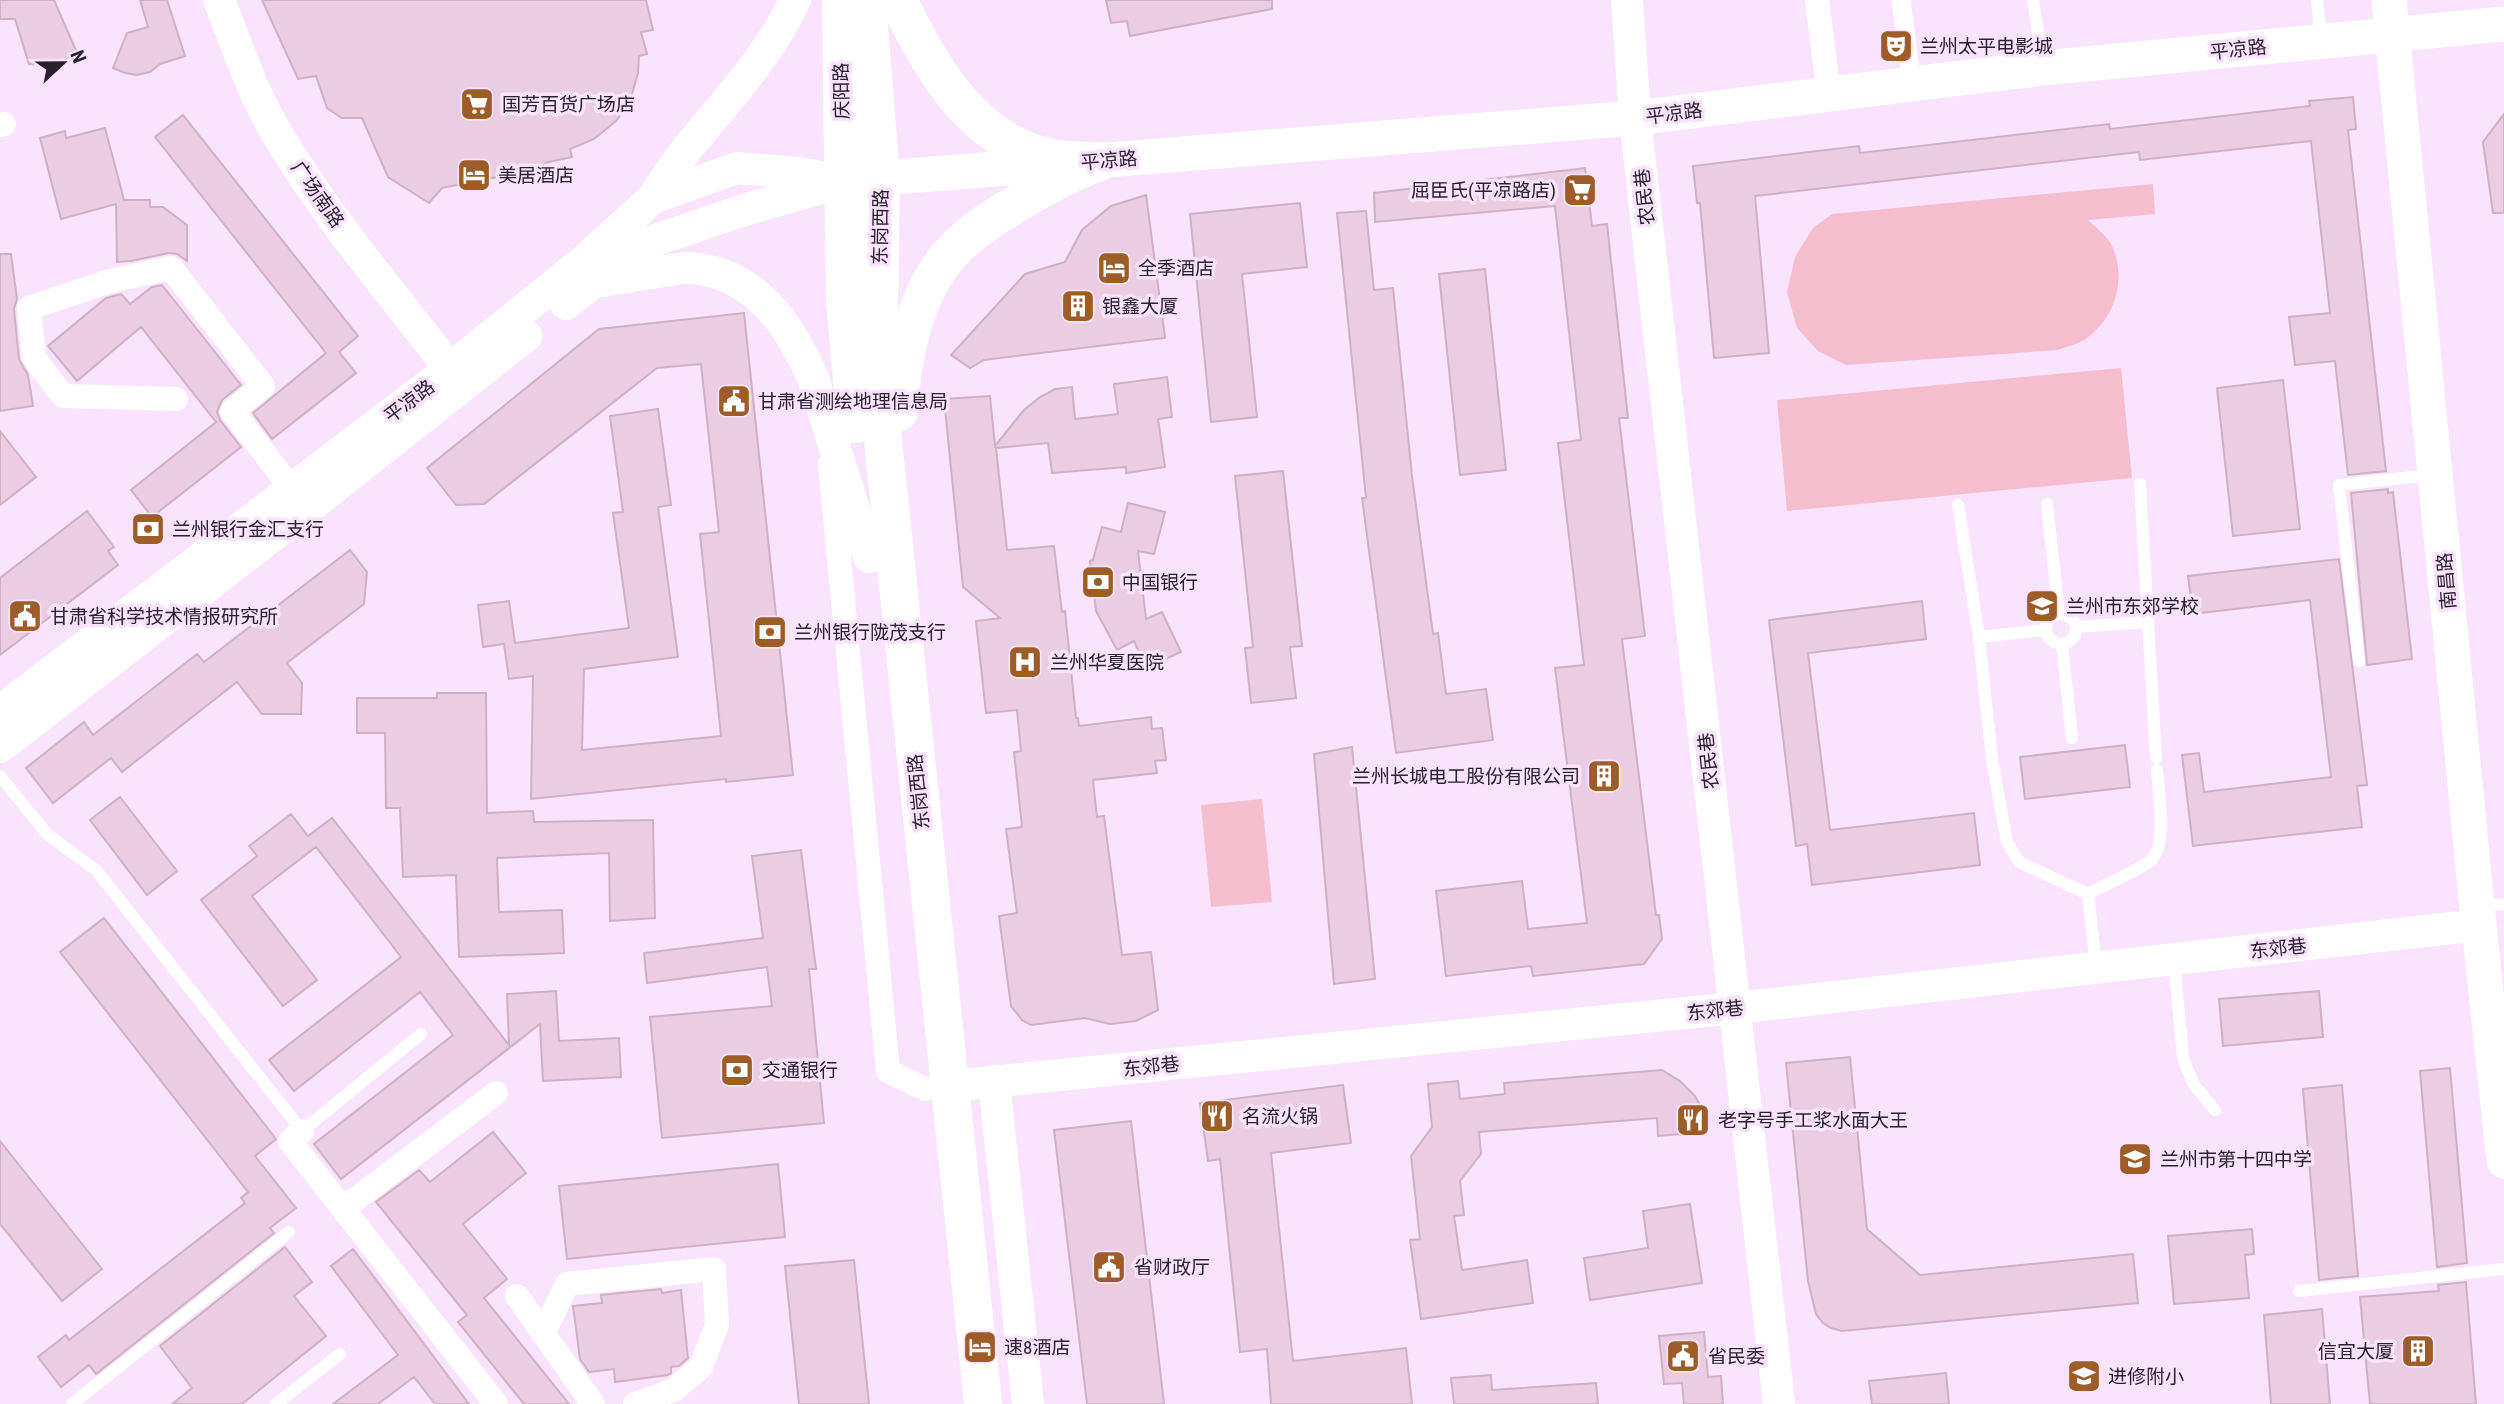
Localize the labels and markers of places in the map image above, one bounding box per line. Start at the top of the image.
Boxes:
theatre icon: 兰州太平电影城 [1877,27,1915,65]
place label: 兰州太平电影城 [1920,35,2053,58]
supermarket icon: 国芳百货广场店 [458,85,496,123]
place label: 国芳百货广场店 [502,93,635,116]
hotel icon: 美居酒店 [455,156,493,194]
place label: 美居酒店 [498,164,574,187]
supermarket icon: 屈臣氏(平凉路店) [1561,171,1599,209]
place label: 屈臣氏(平凉路店) [1411,179,1556,202]
hotel icon: 全季酒店 [1095,249,1133,287]
place label: 全季酒店 [1138,257,1214,280]
building icon: 银鑫大厦 [1059,287,1097,325]
place label: 银鑫大厦 [1102,295,1178,318]
public building icon: 甘肃省测绘地理信息局 [715,382,753,420]
place label: 甘肃省测绘地理信息局 [758,390,948,413]
bank icon: 兰州银行金汇支行 [129,510,167,548]
place label: 兰州银行金汇支行 [172,518,324,541]
bank icon: 中国银行 [1079,563,1117,601]
place label: 中国银行 [1122,571,1198,594]
school or university icon: 兰州市东郊学校 [2023,587,2061,625]
place label: 兰州市东郊学校 [2066,595,2199,618]
public building icon: 甘肃省科学技术情报研究所 [6,597,44,635]
place label: 甘肃省科学技术情报研究所 [50,605,278,628]
bank icon: 兰州银行陇茂支行 [751,613,789,651]
place label: 兰州银行陇茂支行 [794,621,946,644]
hospital icon: 兰州华夏医院 [1006,643,1044,681]
place label: 兰州华夏医院 [1050,651,1164,674]
building icon: 兰州长城电工股份有限公司 [1585,757,1623,795]
place label: 兰州长城电工股份有限公司 [1352,765,1580,788]
bank icon: 交通银行 [718,1051,756,1089]
place label: 交通银行 [762,1059,838,1082]
restaurant icon: 名流火锅 [1198,1097,1236,1135]
restaurant icon: 老字号手工浆水面大王 [1674,1101,1712,1139]
place label: 名流火锅 [1242,1105,1318,1128]
place label: 老字号手工浆水面大王 [1718,1109,1908,1132]
school or university icon: 兰州市第十四中学 [2116,1140,2154,1178]
place label: 兰州市第十四中学 [2160,1148,2312,1171]
public building icon: 省财政厅 [1090,1248,1128,1286]
place label: 省财政厅 [1134,1256,1210,1279]
hotel icon: 速8酒店 [961,1328,999,1366]
building icon: 信宜大厦 [2399,1332,2437,1370]
place label: 速8酒店 [1004,1336,1070,1359]
public building icon: 省民委 [1664,1337,1702,1375]
place label: 信宜大厦 [2318,1340,2394,1363]
place label: 省民委 [1708,1345,1765,1368]
school or university icon: 进修附小 [2065,1357,2103,1395]
place label: 进修附小 [2108,1365,2184,1388]

